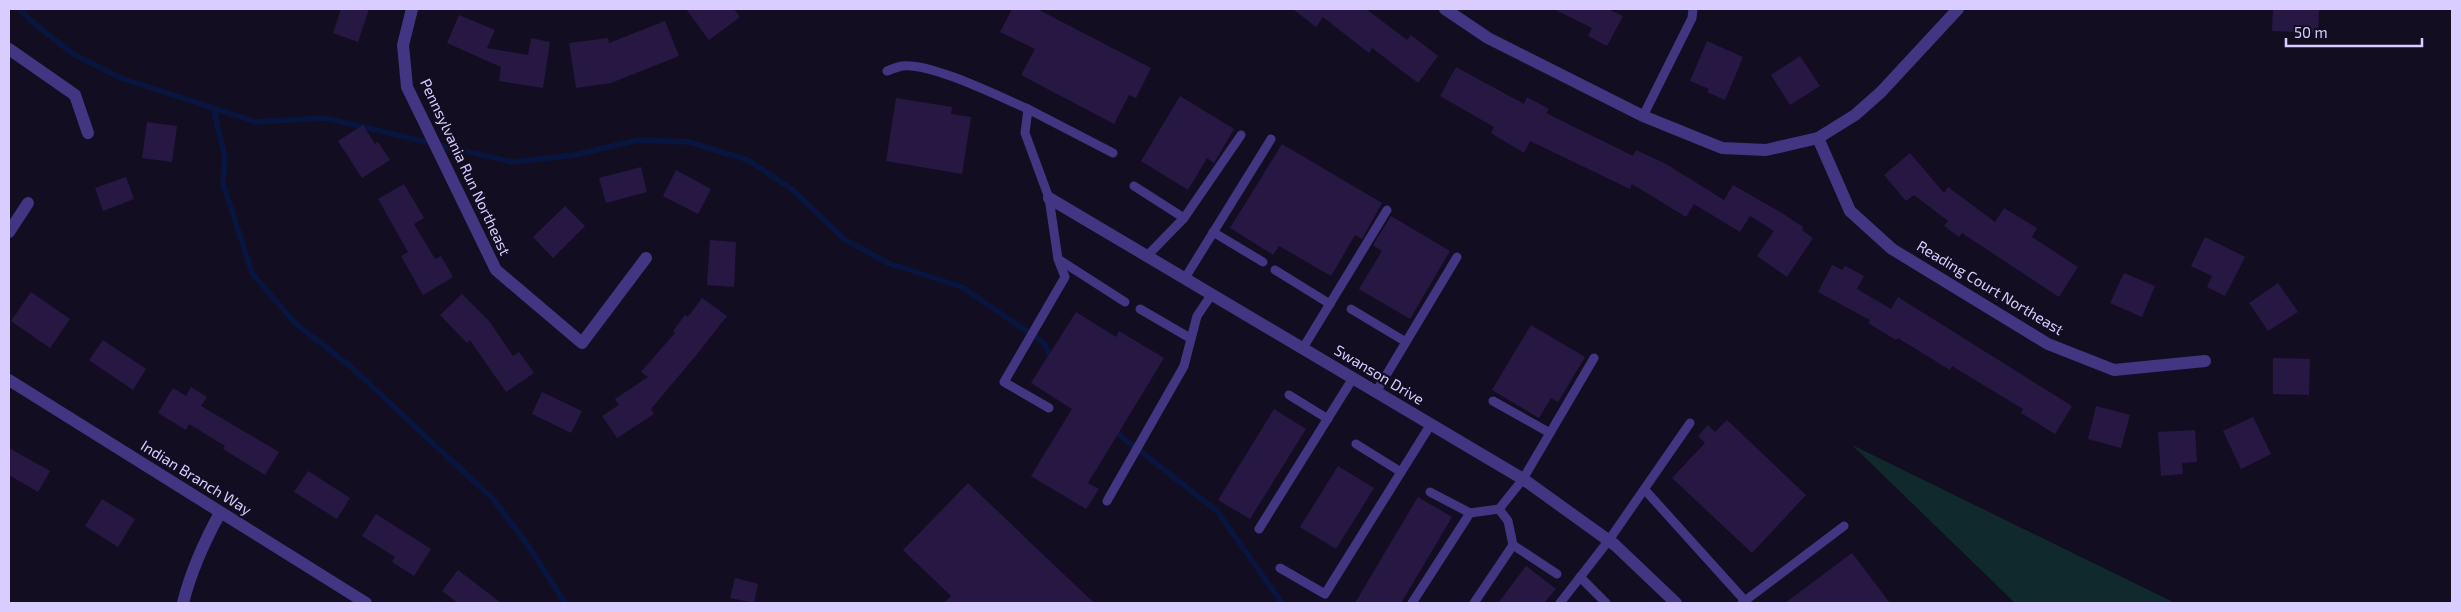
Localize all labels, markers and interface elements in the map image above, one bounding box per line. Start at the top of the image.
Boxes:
scale bar [2286,15,2422,47]
text: 50 m [2294,23,2328,41]
street label: Pennsylvania Run Northeast [417,75,515,258]
street label: Reading Court Northeast [1914,236,2067,338]
street label: Swanson Drive [1331,340,1428,408]
street label: Indian Branch Way [138,436,255,518]

